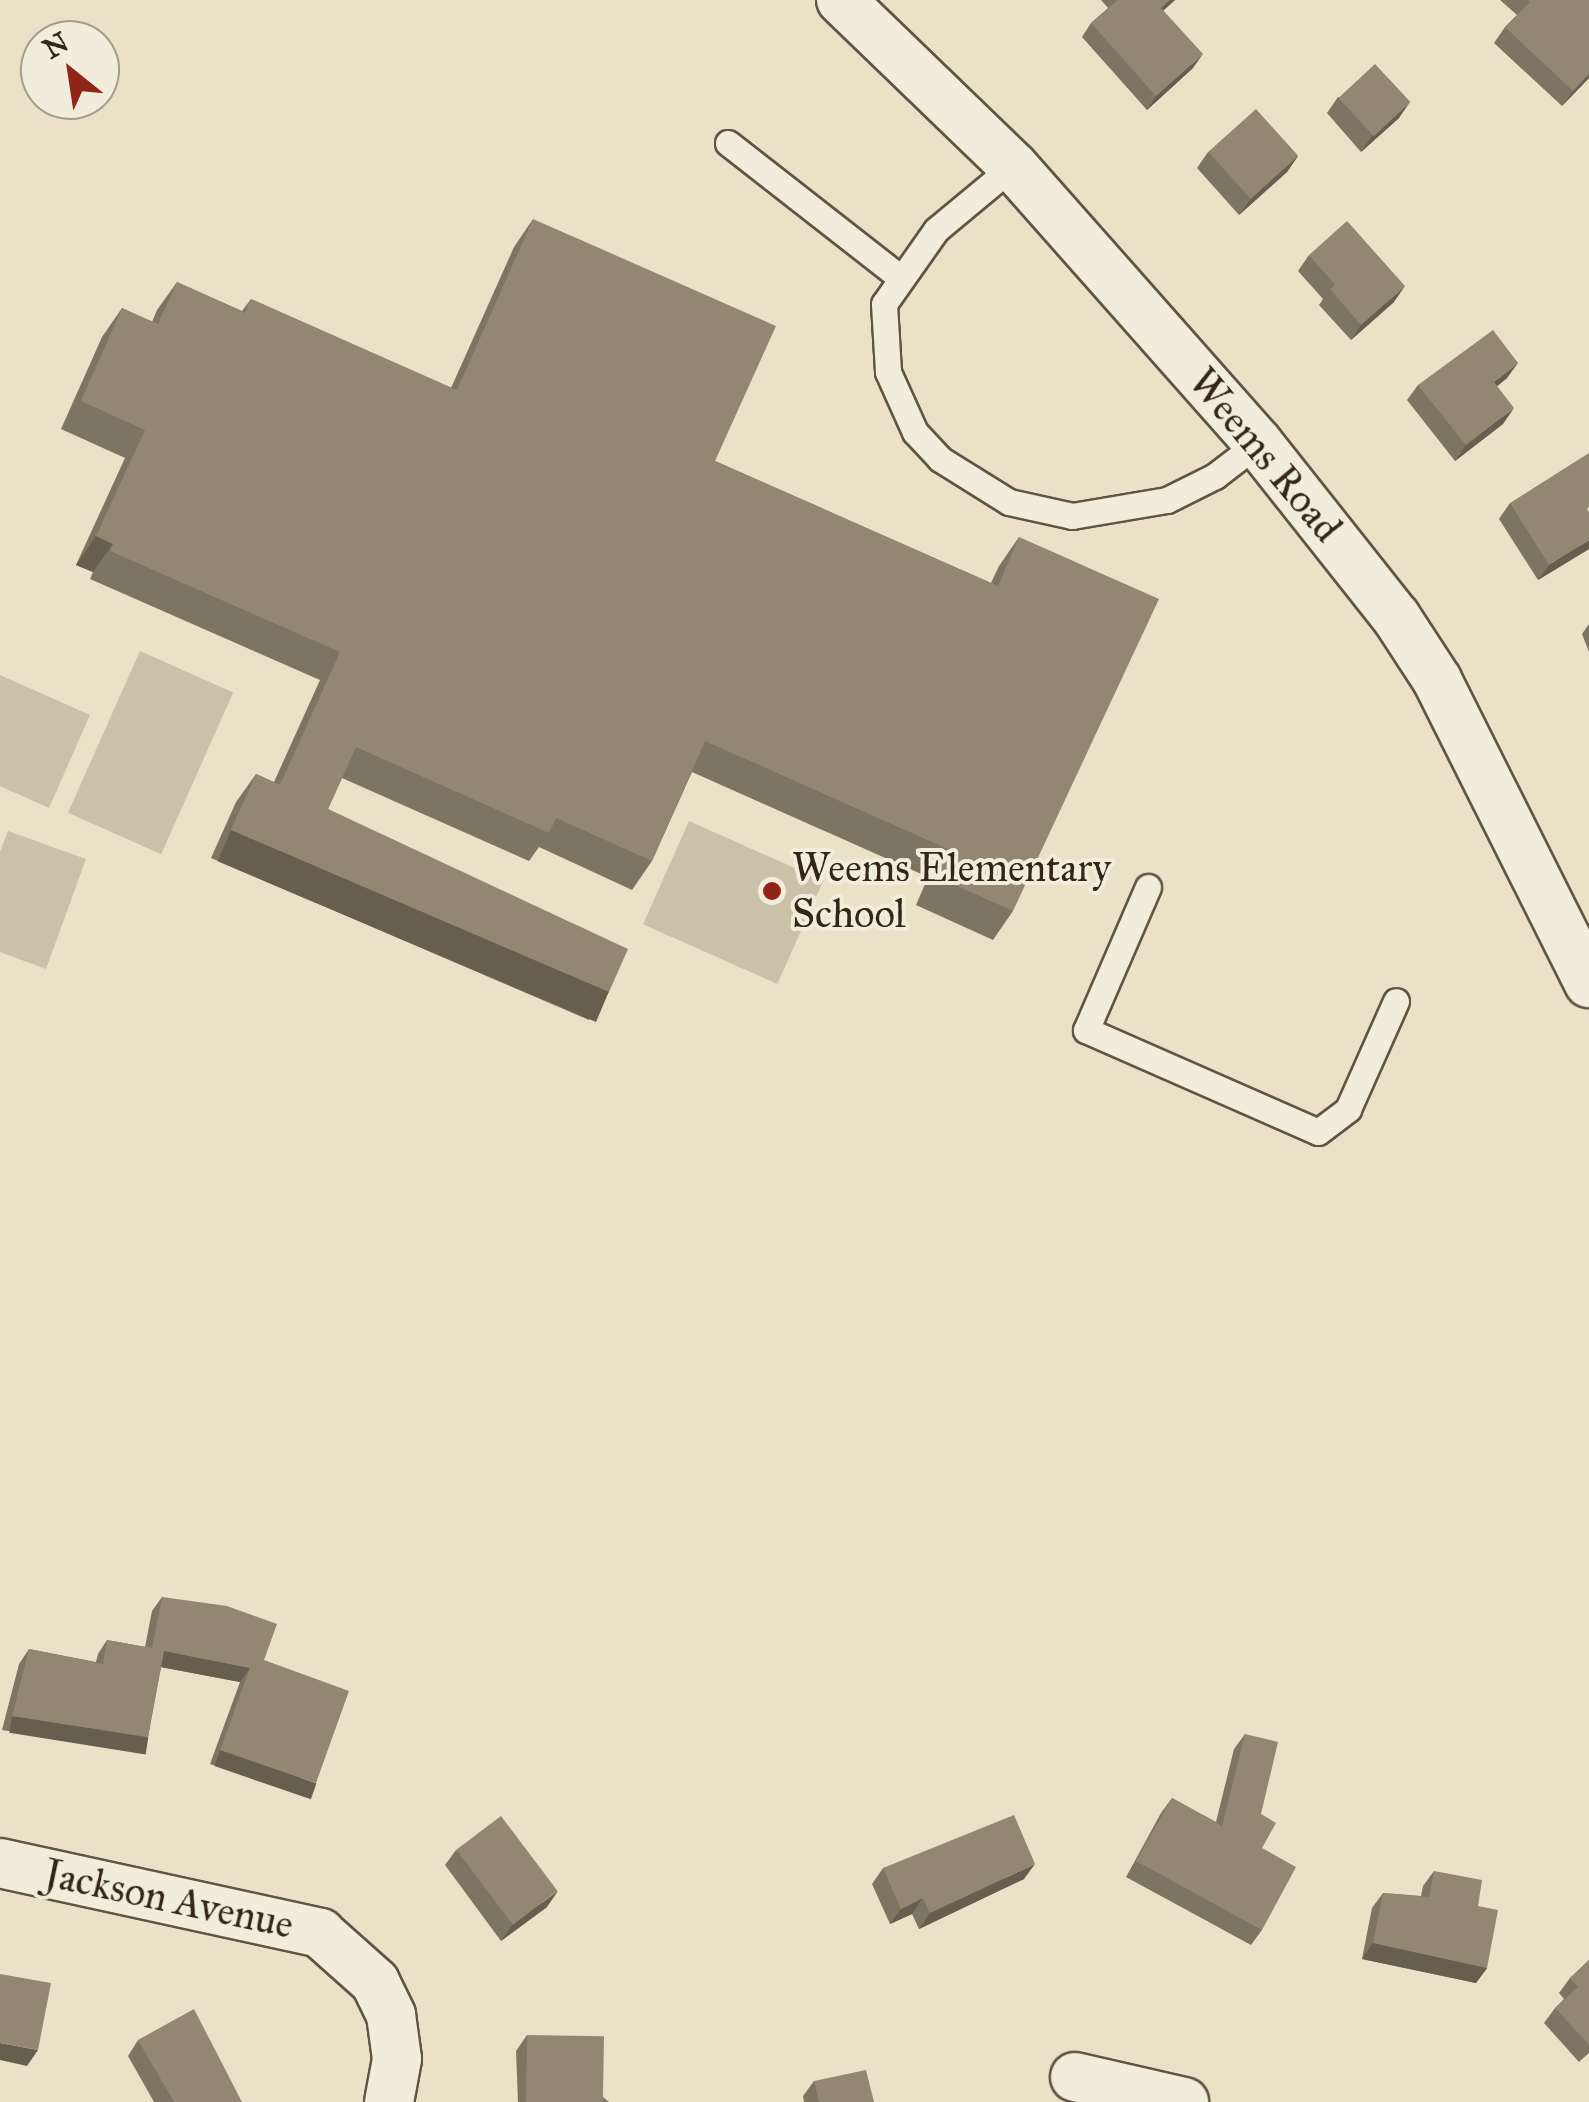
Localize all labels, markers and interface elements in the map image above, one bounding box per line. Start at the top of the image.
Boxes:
north arrow [20,20,120,120]
text: N [37,24,75,66]
street label: Weems Road [1179,358,1351,552]
place label: Weems Elementary School [792,844,1111,938]
marker: Weems Elementary School [761,880,783,902]
street label: Jackson Avenue [40,1849,298,1949]

